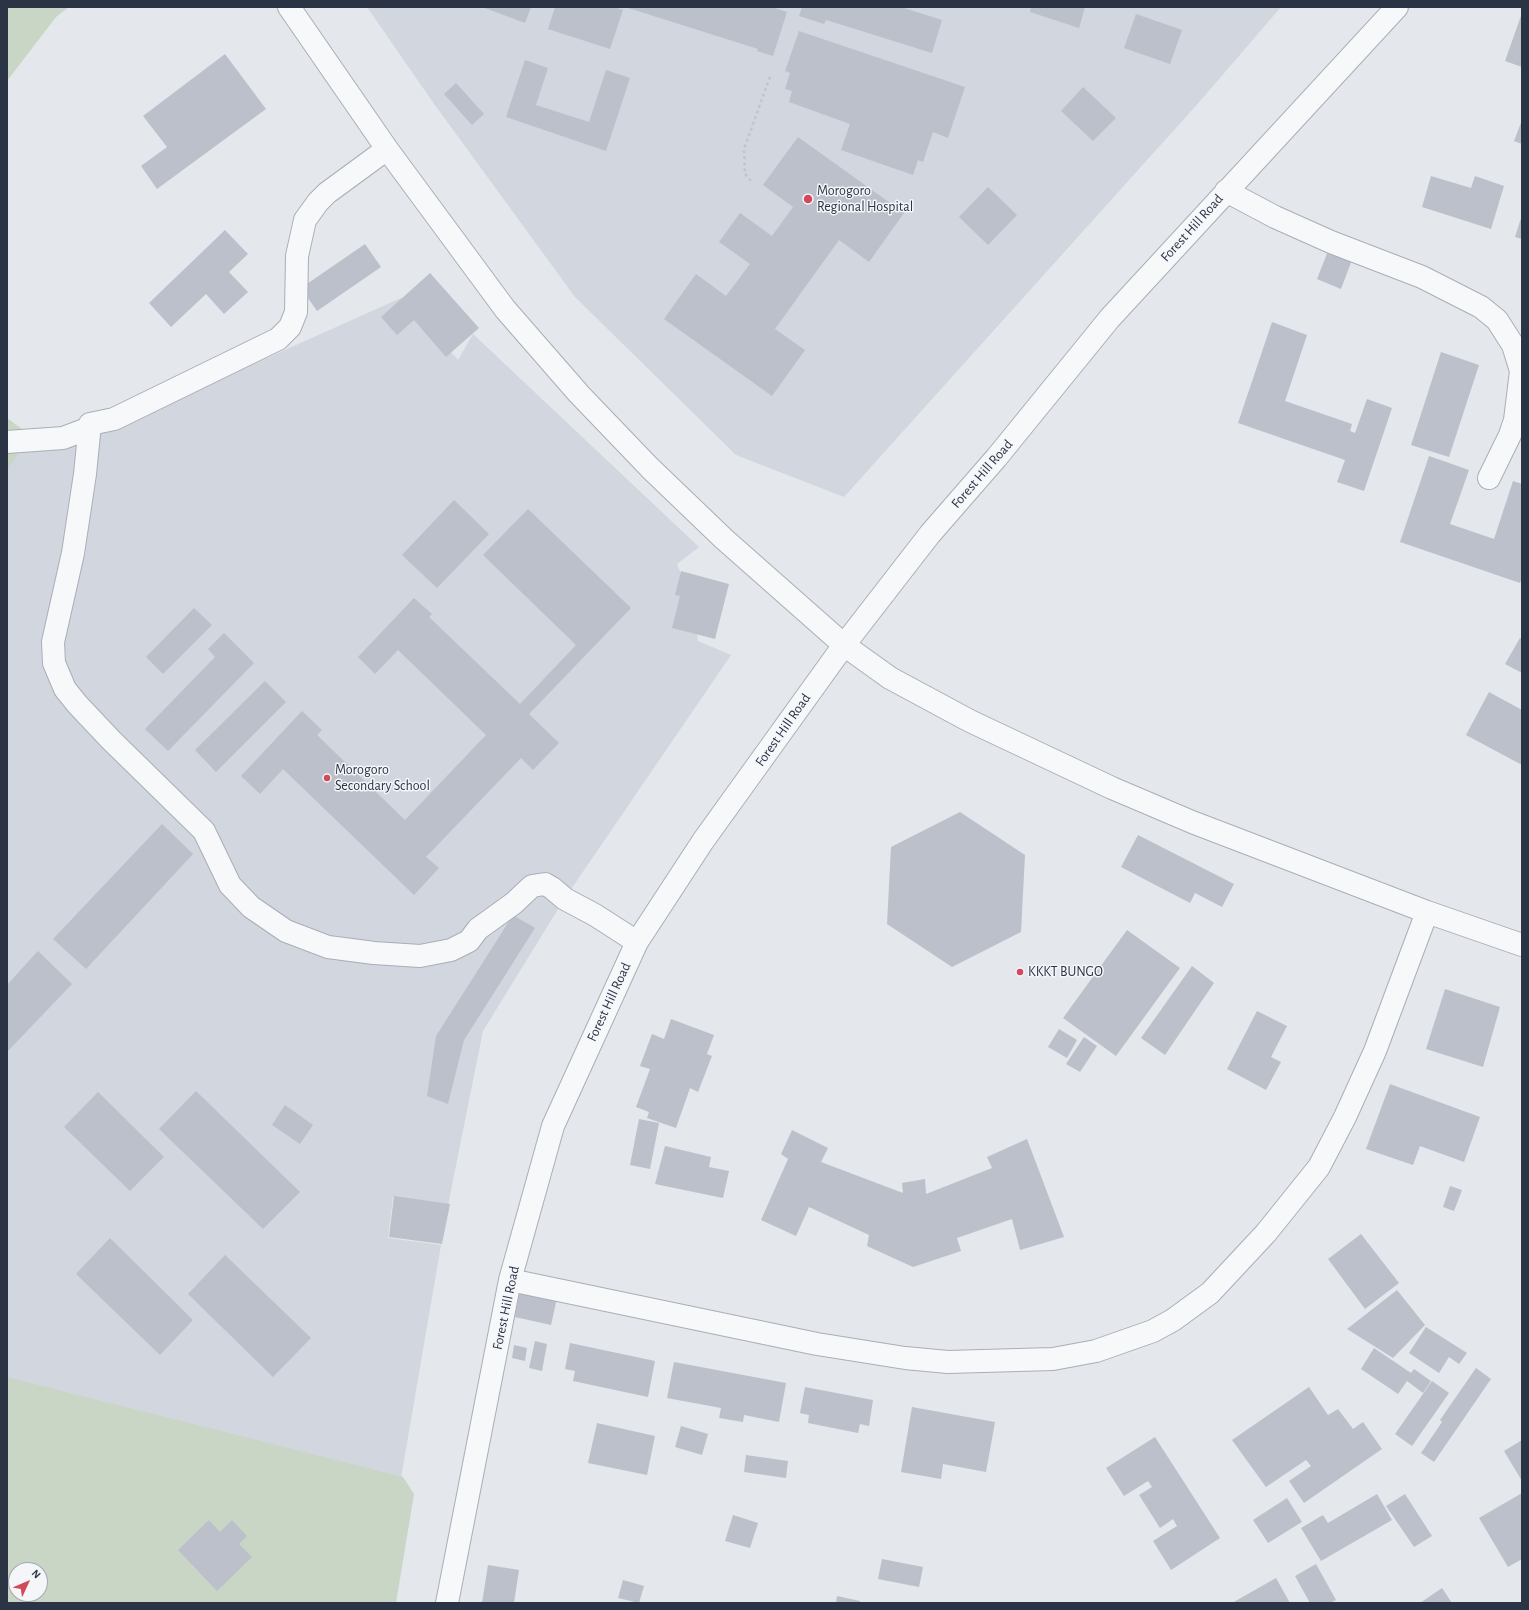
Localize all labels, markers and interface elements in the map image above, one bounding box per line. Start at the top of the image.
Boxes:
place label: Morogoro Regional Hospital [817,183,913,216]
street label: Forest Hill Road [1157,191,1227,265]
marker: Morogoro Regional Hospital [802,193,814,205]
street label: Forest Hill Road [948,436,1016,512]
street label: Forest Hill Road [752,690,814,770]
place label: Morogoro Secondary School [335,762,430,794]
marker: Morogoro Secondary School [322,773,332,783]
street label: Forest Hill Road [583,960,635,1044]
place label: KKKT BUNGO [1028,964,1103,980]
marker: KKKT BUNGO [1015,967,1025,977]
street label: Forest Hill Road [489,1265,523,1351]
north arrow [8,1562,48,1602]
text: N [30,1567,43,1581]

